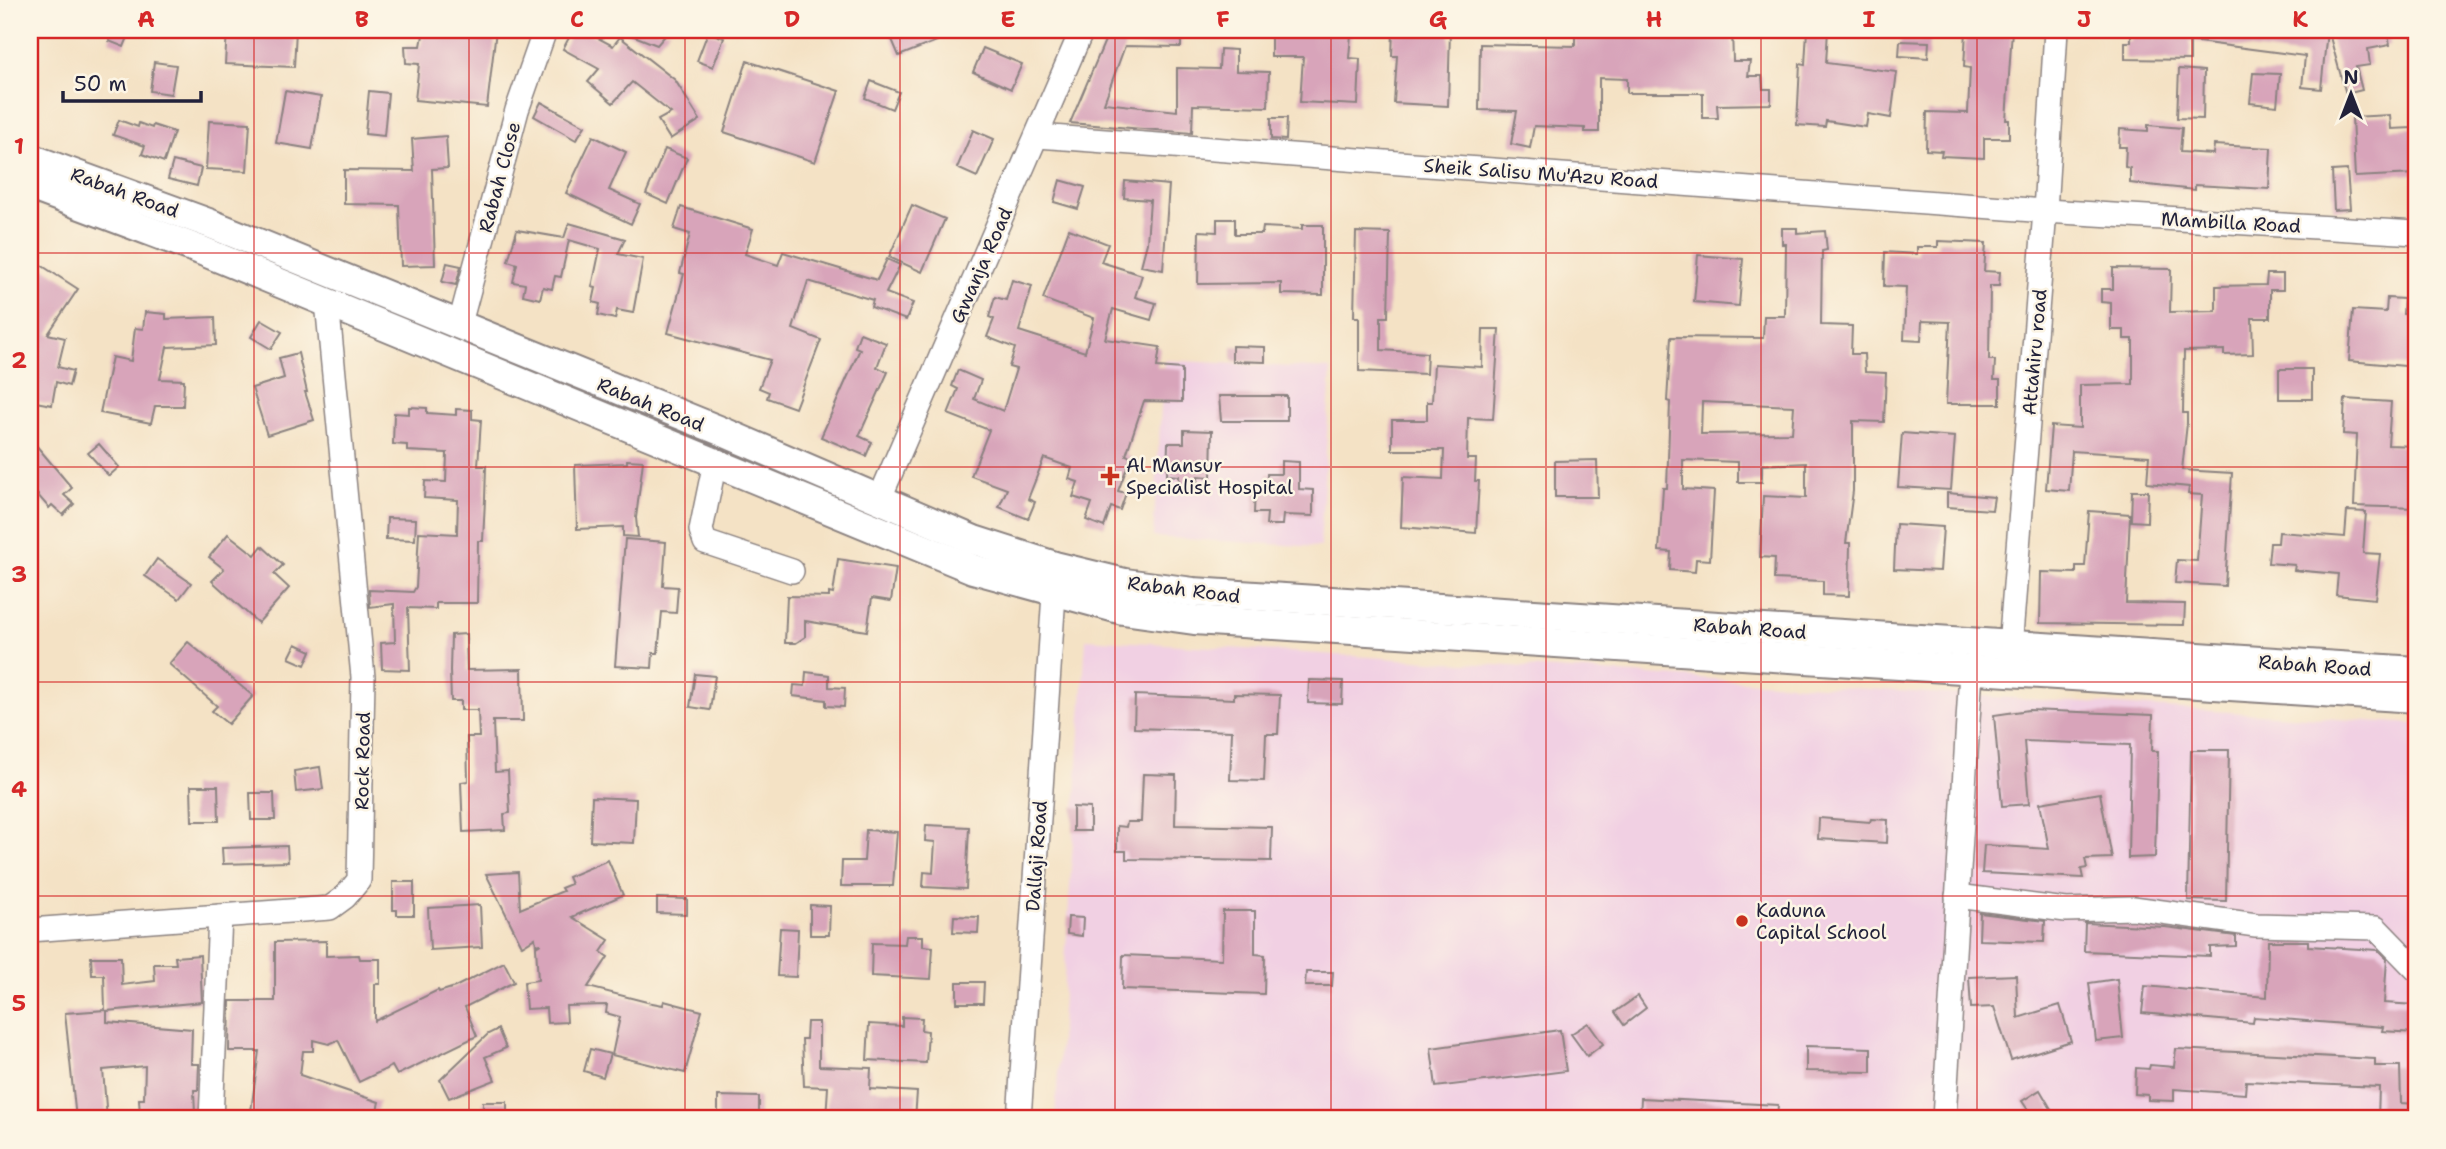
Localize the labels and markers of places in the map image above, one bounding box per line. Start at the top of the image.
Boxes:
place label: Al Mansur Specialist Hospital [1126,453,1293,500]
marker: Al Mansur Specialist Hospital [1100,466,1120,486]
place label: Kaduna Capital School [1756,898,1887,945]
marker: Kaduna Capital School [1734,913,1750,929]

